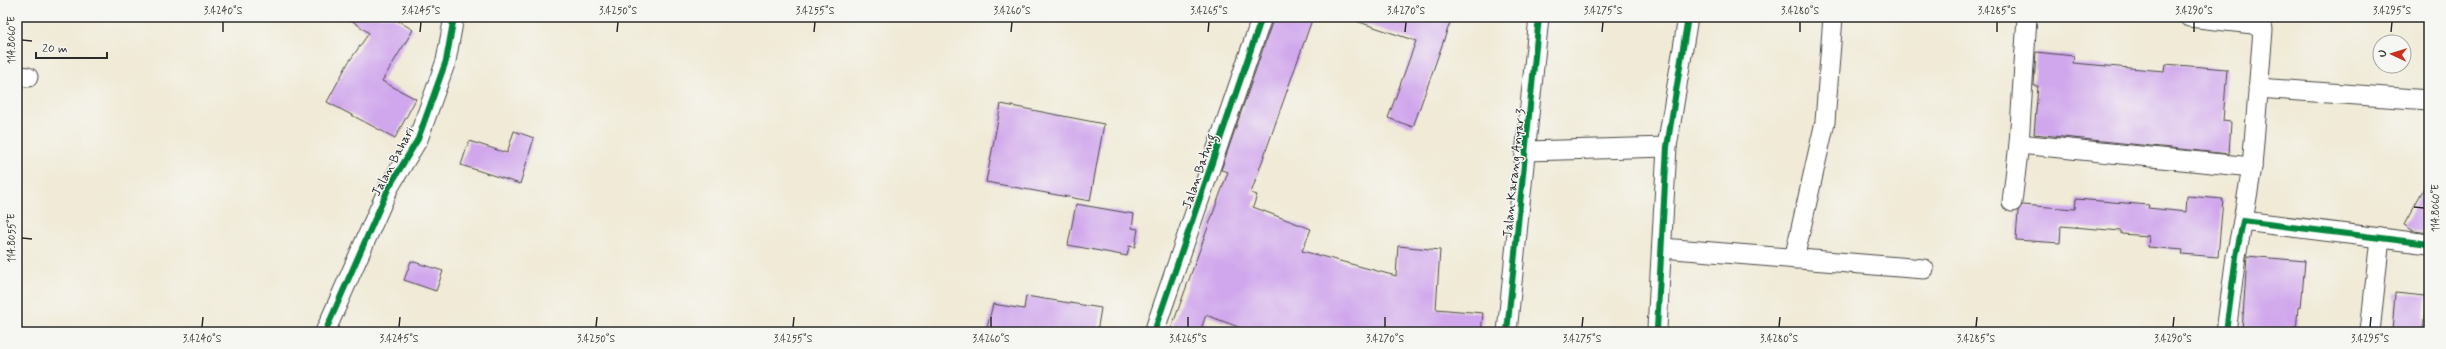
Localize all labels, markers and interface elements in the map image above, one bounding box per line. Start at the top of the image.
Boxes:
text: 3.4240°S [204,4,243,18]
text: 3.4245°S [402,4,441,18]
text: 3.4250°S [599,4,637,18]
text: 3.4255°S [796,4,835,18]
text: 3.4260°S [993,4,1031,18]
text: 3.4265°S [1190,4,1228,18]
text: 3.4270°S [1387,4,1425,18]
text: 3.4275°S [1584,4,1623,18]
text: 3.4280°S [1781,4,1819,18]
text: 3.4285°S [1978,4,2017,18]
text: 3.4290°S [2175,4,2213,18]
text: 3.4295°S [2373,4,2412,18]
text: 114.8060°E [5,16,19,64]
scale bar [36,34,107,60]
north arrow [2372,34,2412,74]
text: 20 m [42,41,68,57]
text: U [2376,49,2390,57]
street label: Jalan Karang Anyar 3 [1499,108,1530,239]
street label: Jalan Bahari [368,124,419,199]
street label: Jalan Batung [1179,132,1222,212]
text: 114.8060°E [2429,184,2443,232]
text: 114.8055°E [5,213,19,263]
text: 3.4240°S [183,332,222,346]
text: 3.4245°S [380,332,419,346]
text: 3.4250°S [577,332,615,346]
text: 3.4255°S [774,332,813,346]
text: 3.4260°S [972,332,1010,346]
text: 3.4265°S [1169,332,1207,346]
text: 3.4270°S [1366,332,1404,346]
text: 3.4275°S [1563,332,1602,346]
text: 3.4280°S [1760,332,1798,346]
text: 3.4285°S [1957,332,1996,346]
text: 3.4290°S [2154,332,2192,346]
text: 3.4295°S [2351,332,2390,346]

